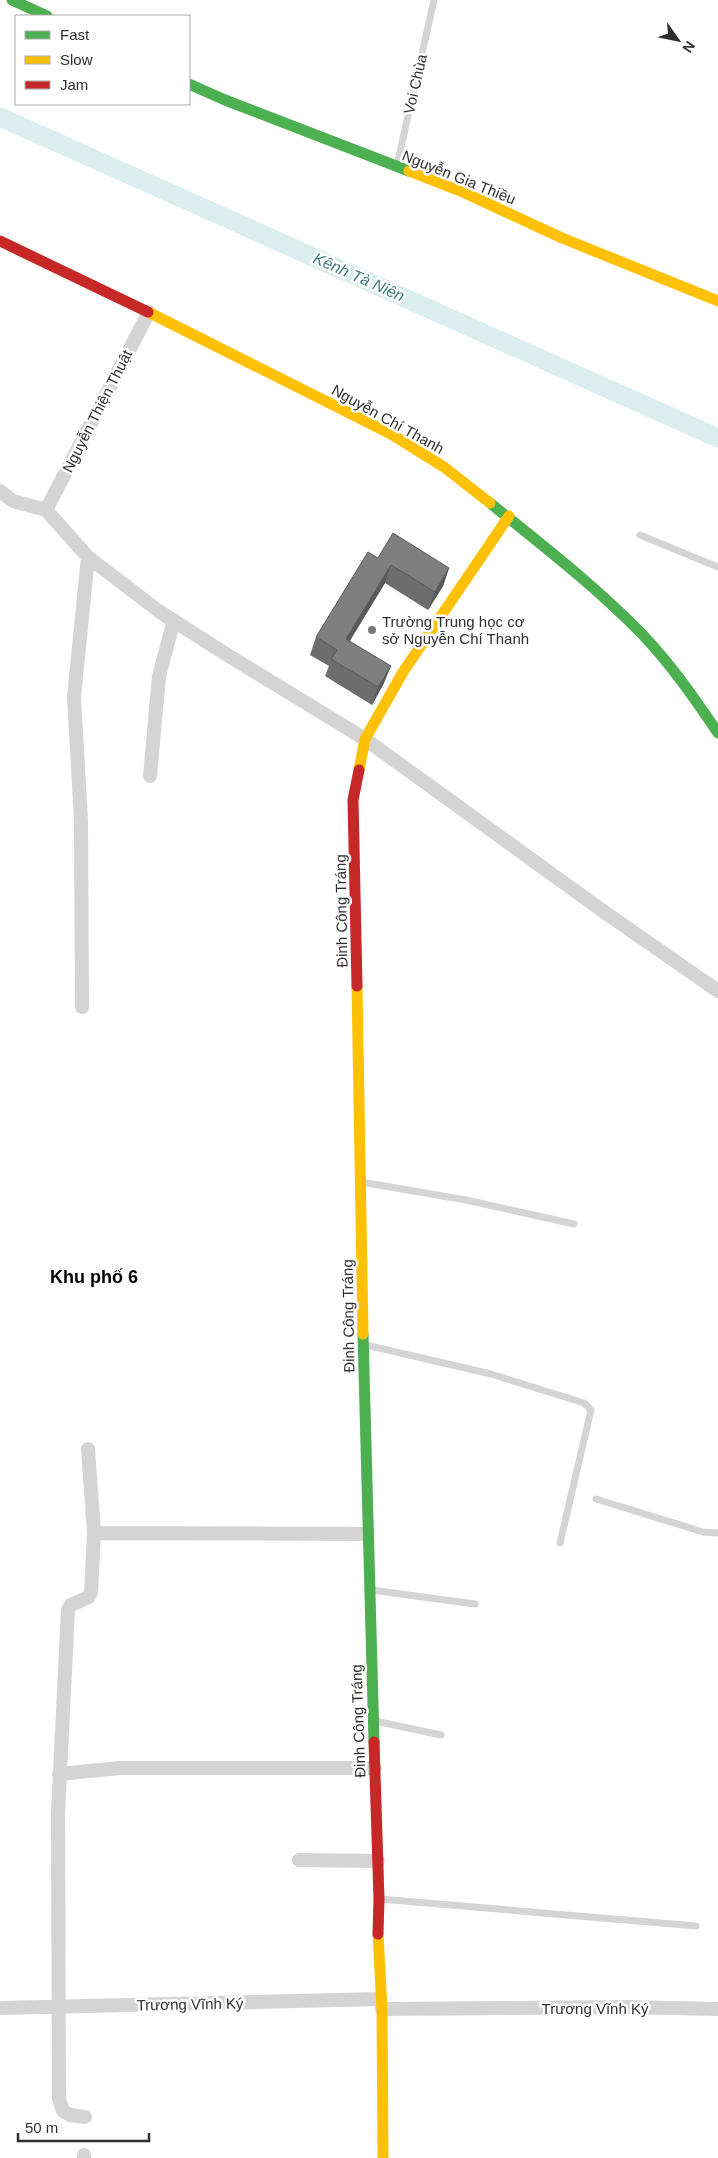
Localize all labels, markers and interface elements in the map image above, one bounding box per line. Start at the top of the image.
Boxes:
legend [15,15,190,105]
north arrow [653,15,703,65]
text: Fast [60,26,90,43]
text: N [679,38,698,56]
text: Slow [60,51,93,68]
street label: Voi Chùa [400,52,430,116]
text: Jam [60,76,88,93]
street label: Nguyễn Gia Thiều [400,147,518,207]
water label: Kênh Tà Niên [311,249,407,305]
street label: Nguyễn Thiện Thuật [59,346,136,475]
street label: Nguyễn Chí Thanh [329,381,447,457]
place label: Trường Trung học cơ sở Nguyễn Chí Thanh [382,613,529,647]
marker: Trường Trung học cơ sở Nguyễn Chí Thanh [366,624,378,636]
street label: Đinh Công Tráng [332,854,350,968]
street label: Đinh Công Tráng [339,1259,357,1373]
district label: Khu phố 6 [50,1267,138,1287]
street label: Đinh Công Tráng [348,1664,368,1778]
street label: Trương Vĩnh Ký [136,1995,244,2013]
street label: Trương Vĩnh Ký [542,2000,649,2017]
scale bar [18,2110,149,2142]
text: 50 m [25,2119,58,2136]

